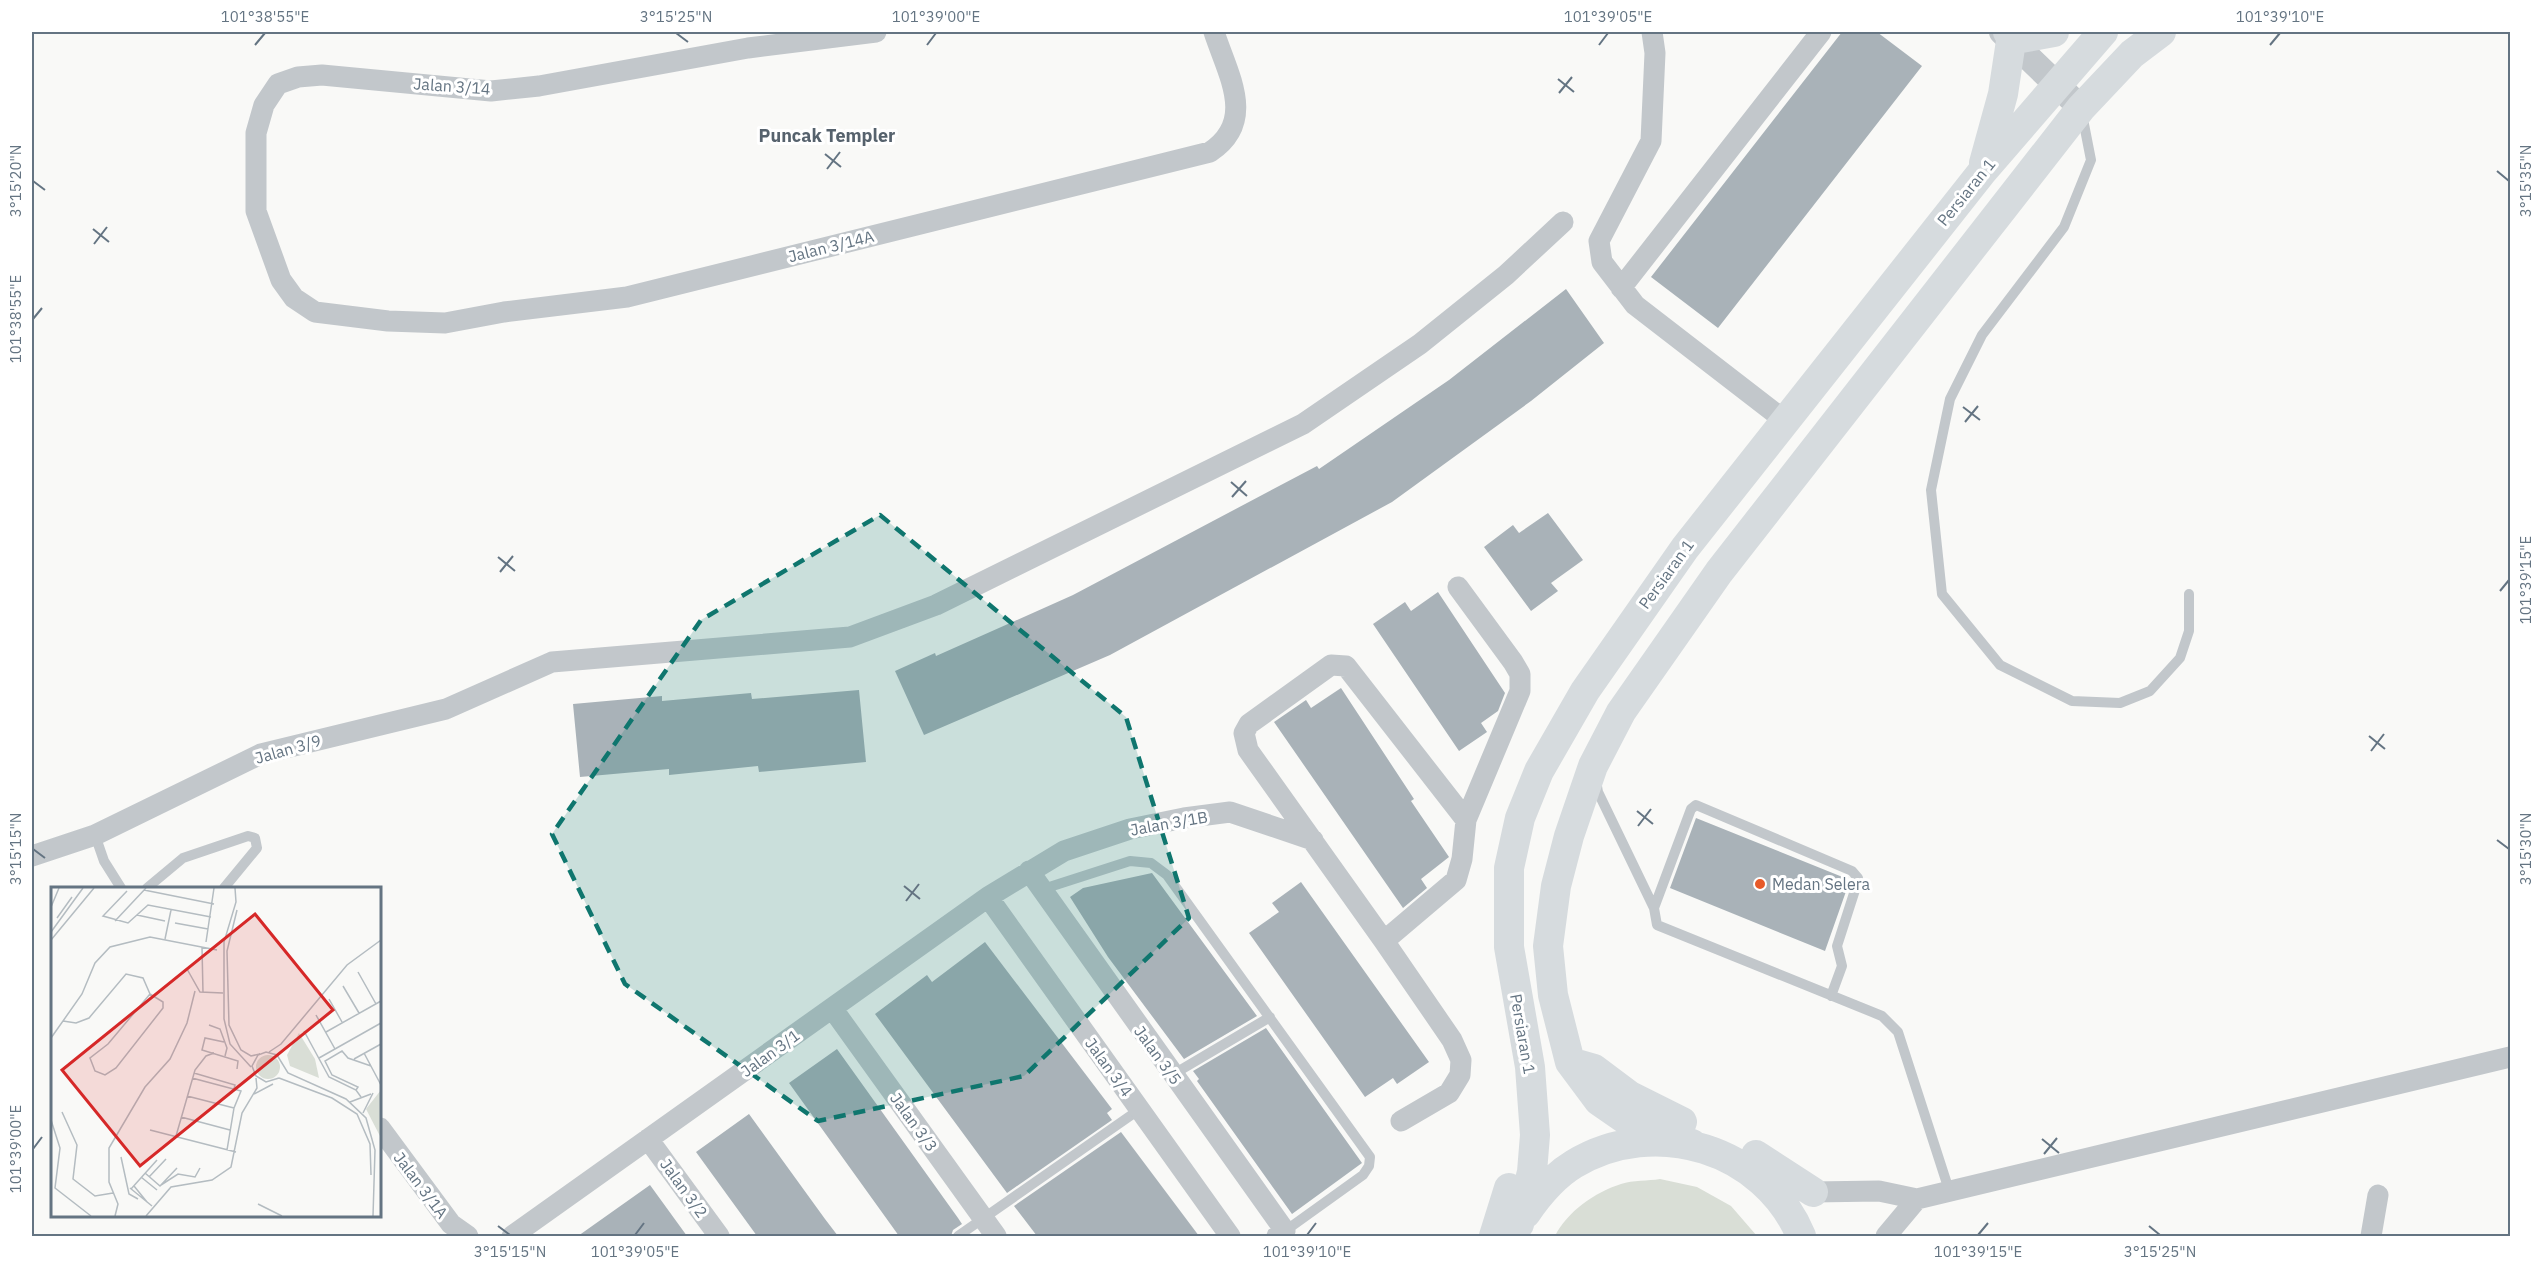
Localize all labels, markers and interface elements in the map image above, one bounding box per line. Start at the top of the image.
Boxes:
text: 101°38'55"E [221,7,309,26]
text: 3°15'25"N [640,7,712,26]
text: 101°39'00"E [892,7,980,26]
text: 101°39'05"E [1564,7,1652,26]
text: 101°39'10"E [2236,7,2324,26]
street label: Jalan 3/14 [413,73,491,99]
district label: Puncak Templer [759,124,895,147]
text: 3°15'20"N [6,145,25,217]
text: 3°15'35"N [2516,145,2535,217]
street label: Persiaran 1 [1933,154,1999,230]
street label: Jalan 3/14A [786,226,876,266]
text: 101°38'55"E [6,275,25,363]
street label: Persiaran 1 [1634,535,1698,613]
text: 101°39'15"E [2516,536,2535,624]
street label: Jalan 3/9 [253,730,323,768]
street label: Jalan 3/1B [1129,806,1209,840]
text: 3°15'15"N [6,813,25,885]
text: 3°15'30"N [2516,813,2535,885]
place label: Medan Selera [1772,874,1870,894]
marker: Medan Selera [1753,877,1767,891]
inset map [51,887,381,1217]
street label: Persiaran 1 [1506,992,1540,1076]
street label: Jalan 3/5 [1130,1022,1186,1088]
street label: Jalan 3/1 [737,1025,803,1081]
street label: Jalan 3/4 [1081,1034,1137,1100]
street label: Jalan 3/3 [886,1089,942,1155]
text: 101°39'00"E [6,1105,25,1193]
street label: Jalan 3/1A [390,1148,452,1222]
street label: Jalan 3/2 [656,1155,712,1221]
text: 3°15'15"N [474,1242,546,1261]
text: 101°39'05"E [591,1242,679,1261]
text: 101°39'10"E [1263,1242,1351,1261]
text: 101°39'15"E [1934,1242,2022,1261]
text: 3°15'25"N [2124,1242,2196,1261]

